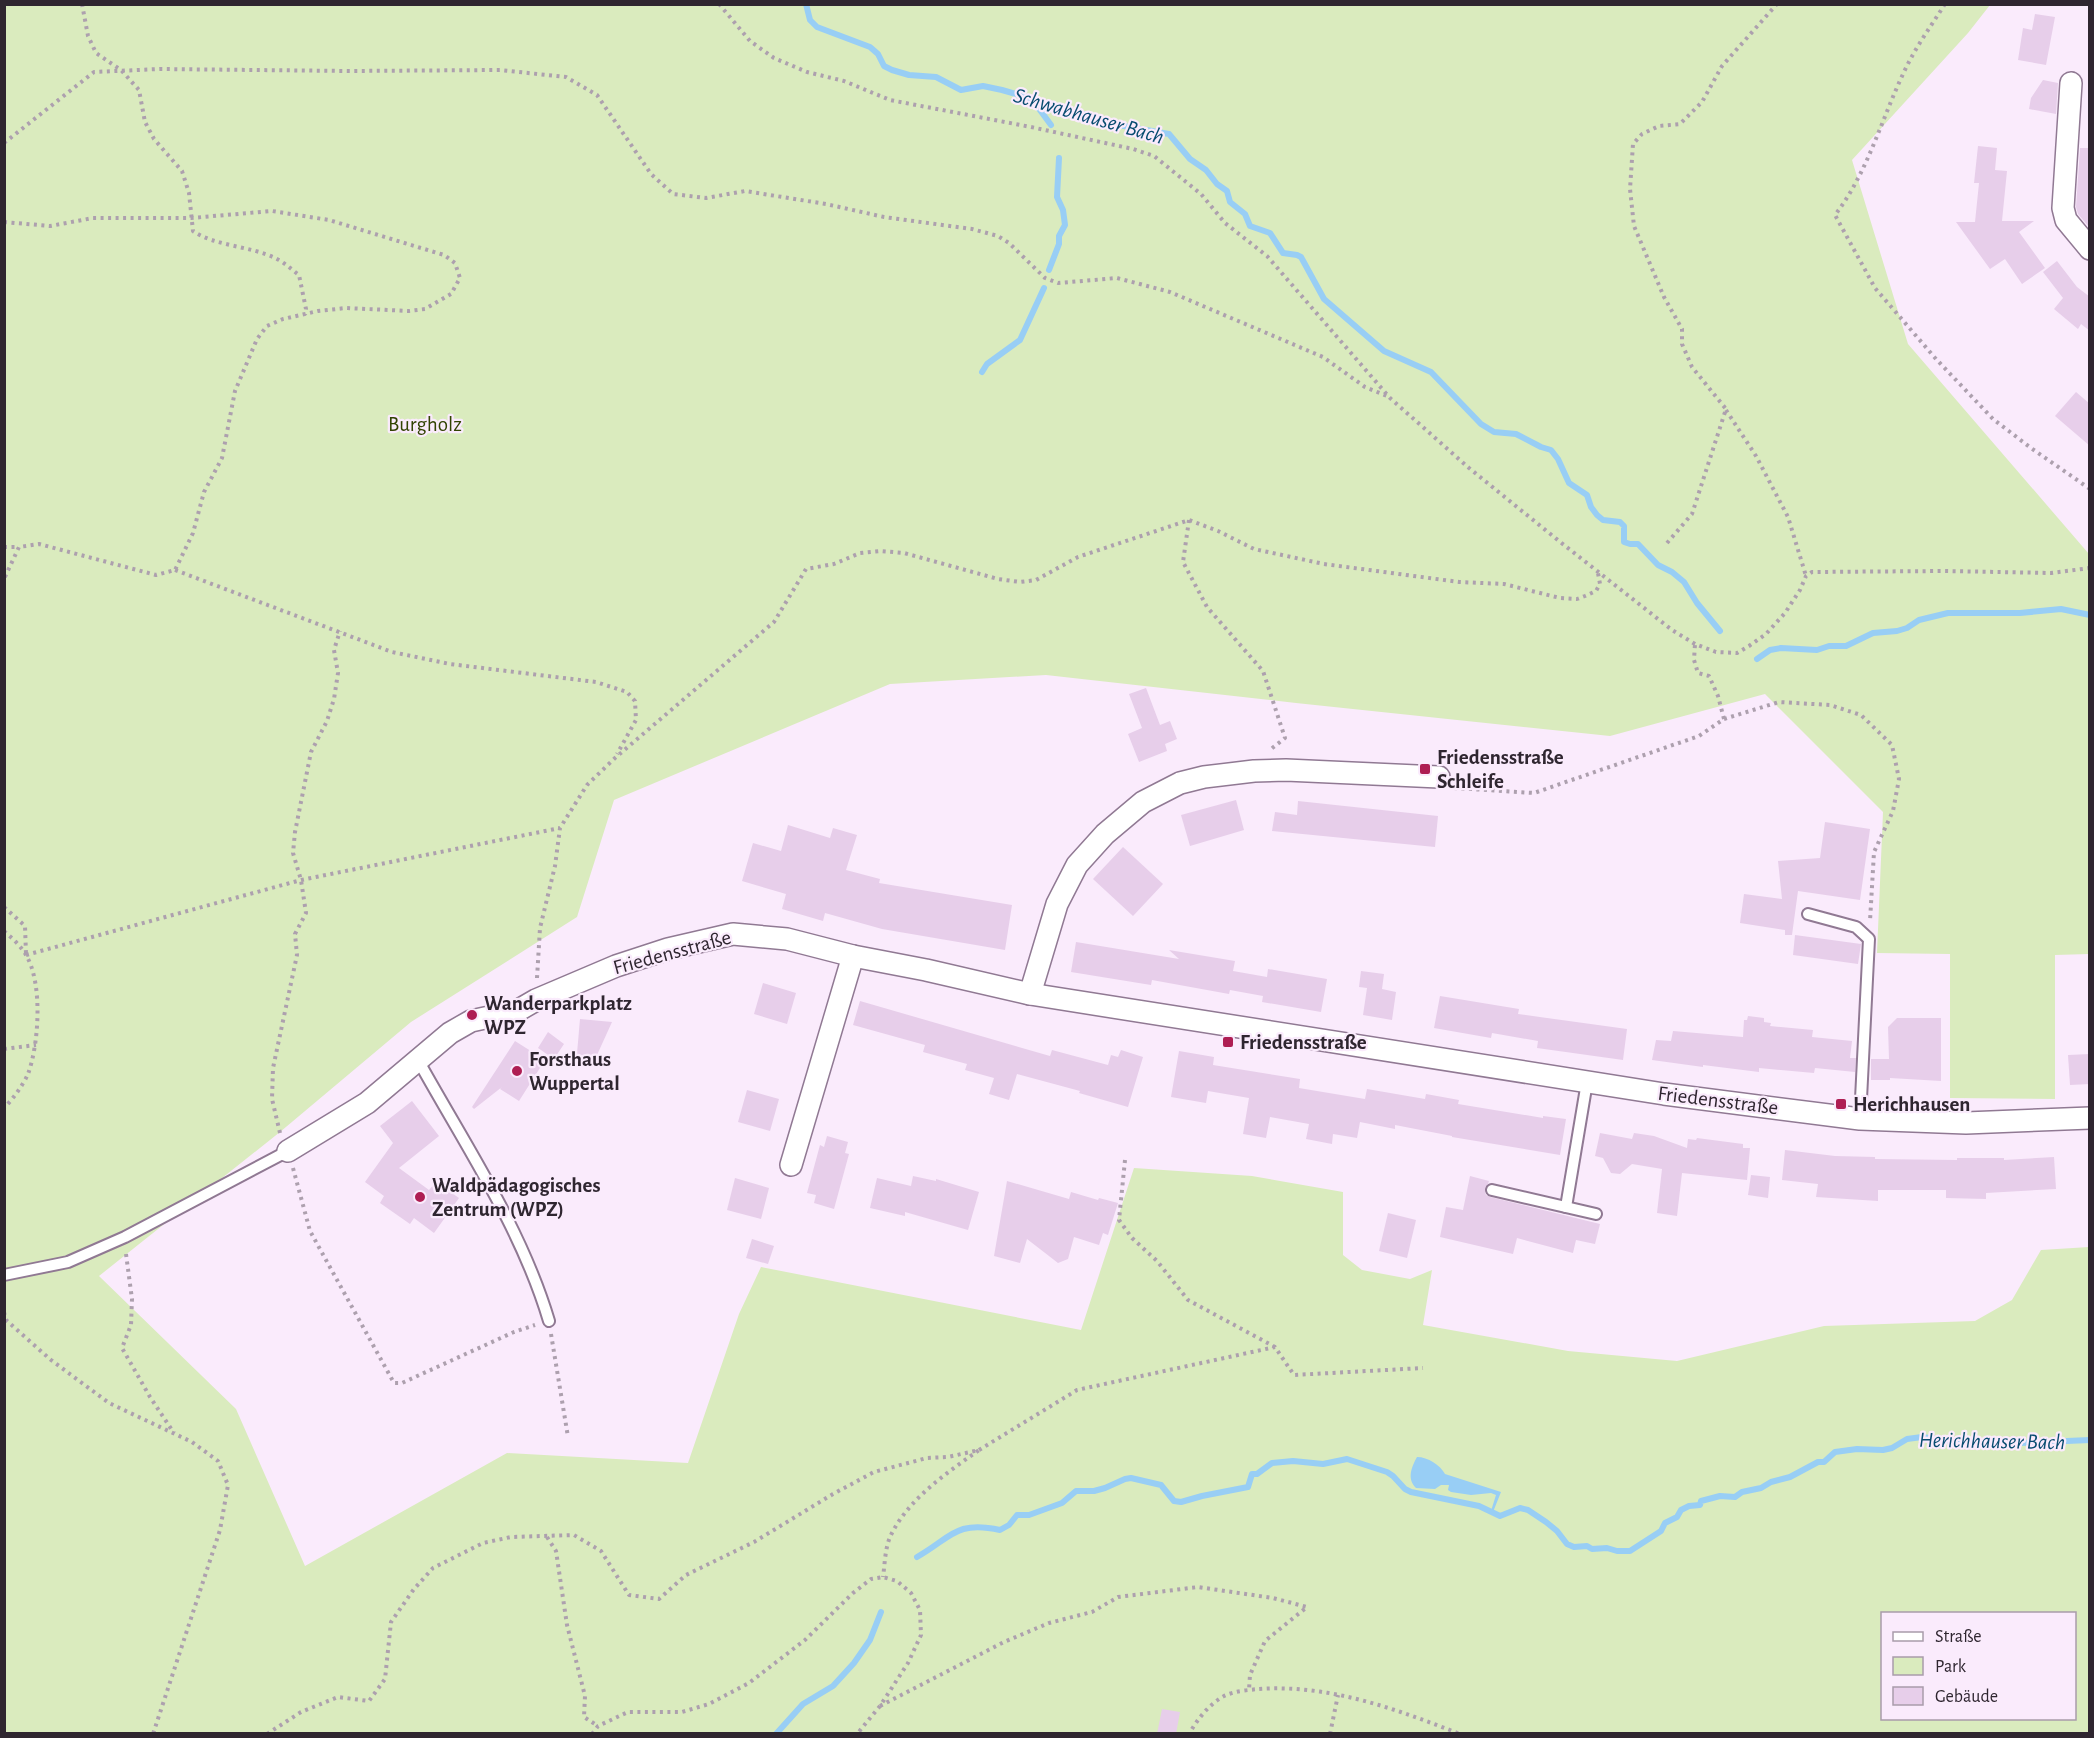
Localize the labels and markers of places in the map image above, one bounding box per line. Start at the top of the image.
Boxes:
place label: Friedensstraße Schleife [1437,747,1564,792]
marker: Friedensstraße Schleife [1418,762,1432,776]
place label: Wanderparkplatz WPZ [484,993,632,1038]
marker: Wanderparkplatz WPZ [465,1008,479,1022]
place label: Friedensstraße [1240,1032,1367,1053]
marker: Friedensstraße [1221,1035,1235,1049]
place label: Forsthaus Wuppertal [529,1049,620,1094]
marker: Forsthaus Wuppertal [510,1064,524,1078]
place label: Herichhausen [1853,1094,1970,1115]
marker: Herichhausen [1834,1097,1848,1111]
place label: Waldpädagogisches Zentrum (WPZ) [432,1175,600,1220]
marker: Waldpädagogisches Zentrum (WPZ) [413,1190,427,1204]

